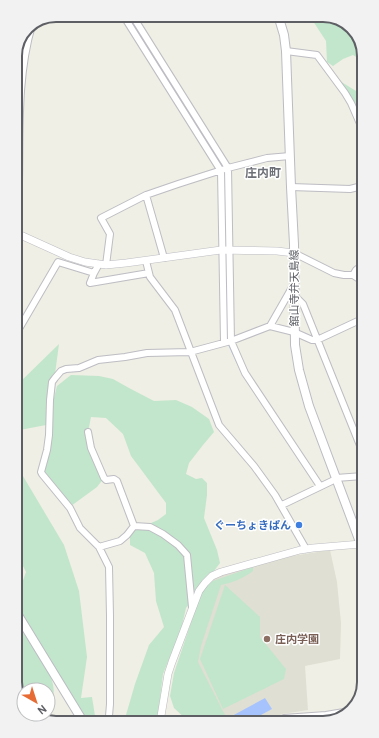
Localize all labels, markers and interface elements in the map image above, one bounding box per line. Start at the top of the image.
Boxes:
district label: 庄内町 [245,166,281,182]
street label: 舘山寺弁天島線 [288,250,302,327]
place label: ぐーちょきぱん [214,519,291,533]
marker: ぐーちょきぱん [294,520,304,530]
place label: 庄内学園 [275,633,319,647]
marker: 庄内学園 [262,634,272,644]
north arrow [16,682,56,722]
text: N [34,701,49,717]

